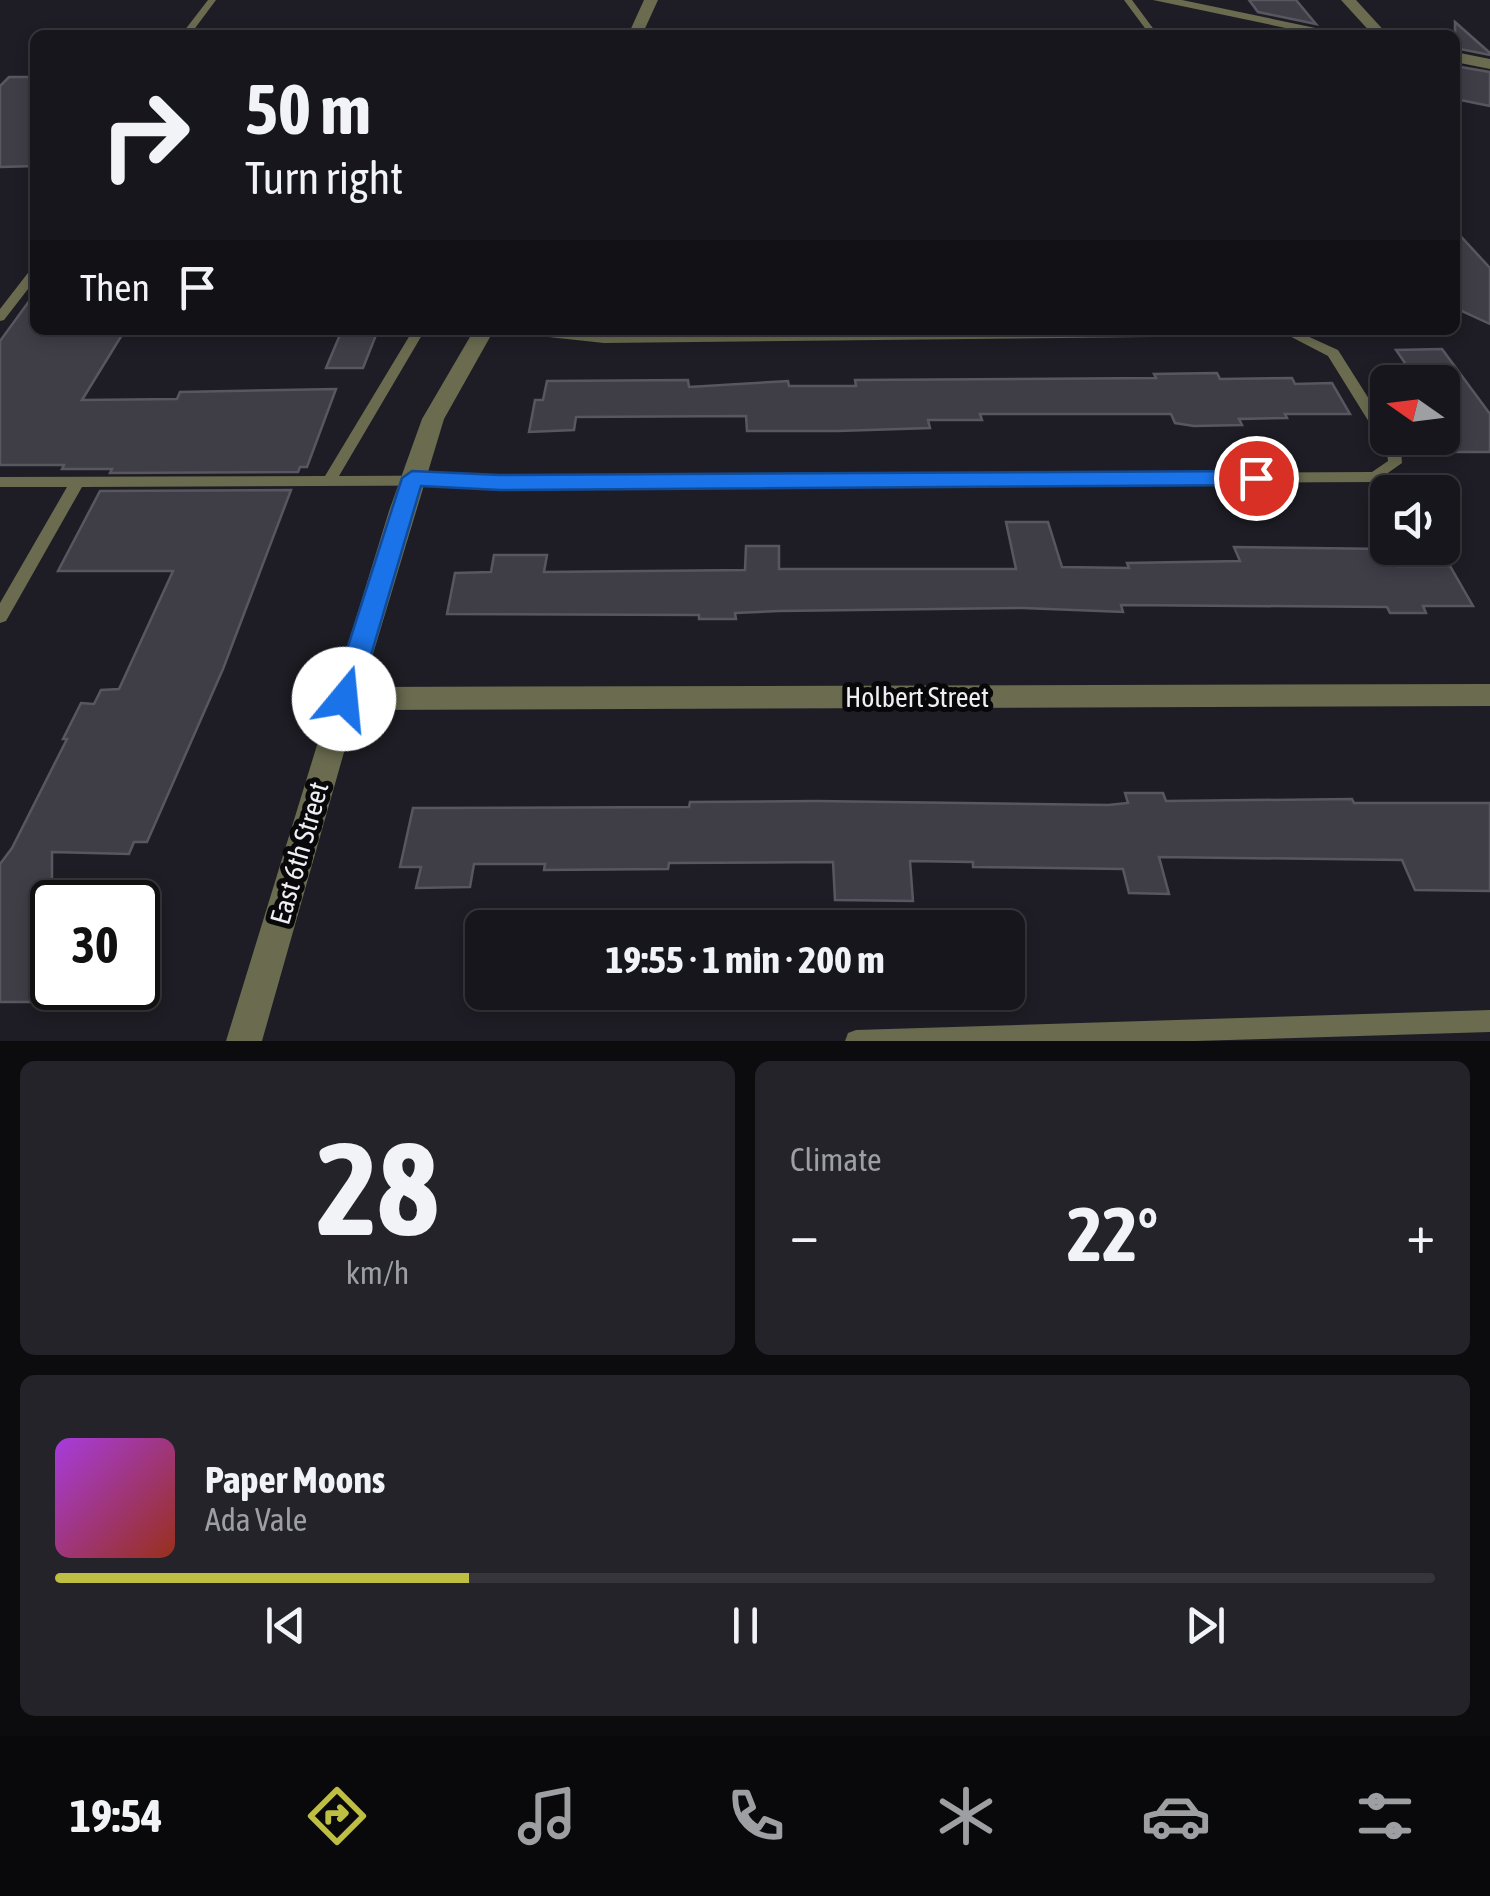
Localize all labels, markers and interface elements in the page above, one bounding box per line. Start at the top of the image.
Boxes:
text: 50 m [245,69,371,149]
icon: right [80,70,210,200]
text: Turn right [245,152,403,204]
icon: arrive [170,260,225,315]
text: Then [80,266,150,309]
north arrow [1370,365,1460,455]
map controls [1370,365,1460,565]
pin [1214,436,1299,521]
icon: arrive [1229,451,1284,506]
button: sound [1370,475,1460,565]
position arrow [292,647,396,751]
street label: Holbert Street [845,681,989,713]
street label: East 6th Street [263,778,335,928]
speed limit sign: 30 [30,880,160,1010]
text: 19:55 · 1 min · 200 m [605,938,885,981]
text: 28 [316,1114,439,1263]
text: Climate [790,1141,882,1178]
text: 22° [1067,1191,1158,1277]
text: − [790,1202,819,1265]
text: + [1406,1202,1435,1265]
text: km/h [346,1254,409,1291]
text: Paper Moons [205,1458,385,1501]
text: Ada Vale [205,1501,307,1538]
icon: previous [258,1598,313,1653]
icon: pause [718,1598,773,1653]
icon: next [1178,1598,1233,1653]
icon: directions [302,1781,372,1851]
icon: music [512,1781,582,1851]
icon: phone [721,1781,791,1851]
icon: climate [931,1781,1001,1851]
icon: car [1141,1781,1211,1851]
icon: filters [1350,1781,1420,1851]
text: 19:54 [70,1790,162,1842]

